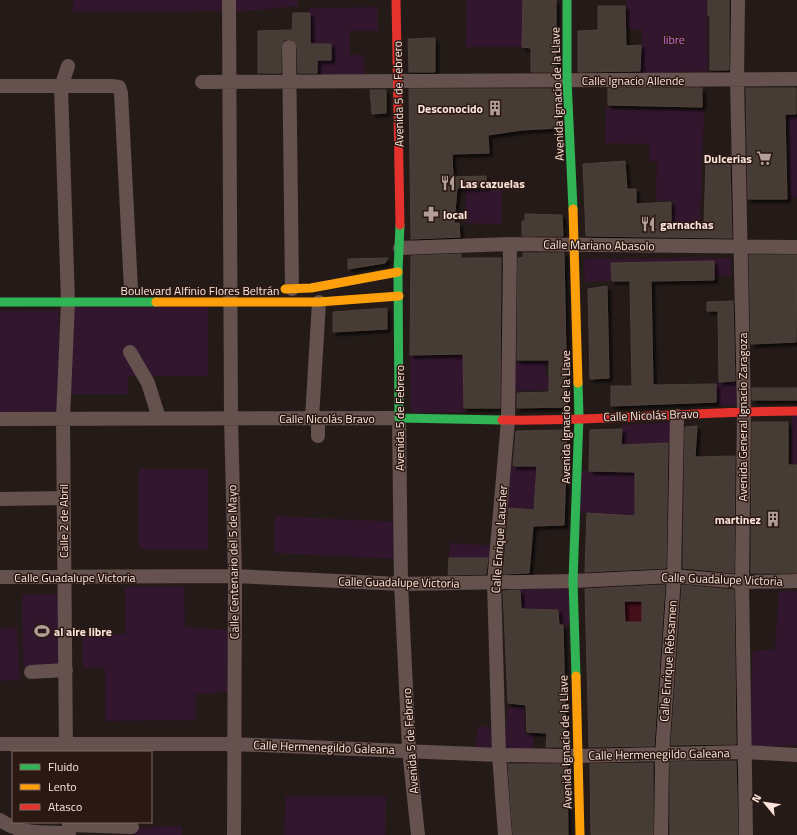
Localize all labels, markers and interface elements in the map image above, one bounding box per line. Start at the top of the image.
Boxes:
street label: Avenida Ignacio de la Llave [545,27,569,161]
park label: libre [663,30,685,49]
street label: Avenida 5 de Febrero [388,41,408,147]
street label: Calle Ignacio Allende [582,71,684,90]
place label: Desconocido [417,99,483,118]
building icon: Desconocido [486,99,504,117]
place label: Dulcerias [704,149,752,168]
supermarket icon: Dulcerias [755,149,773,167]
restaurant icon: Las cazuelas [439,174,457,192]
place label: Las cazuelas [460,174,525,193]
pharmacy icon: local [422,205,440,223]
place label: local [443,205,467,224]
restaurant icon: garnachas [639,215,657,233]
place label: garnachas [660,215,714,234]
street label: Calle Mariano Abasolo [543,235,655,255]
street label: Boulevard Alfinio Flores Beltrán [121,281,279,300]
street label: Avenida General Ignacio Zaragoza [733,332,752,502]
street label: Avenida Ignacio de la Llave [556,350,575,484]
street label: Avenida 5 de Febrero [390,365,409,471]
street label: Calle Nicolás Bravo [603,404,699,426]
street label: Calle Nicolás Bravo [279,409,375,428]
street label: Calle 2 de Abril [54,484,73,558]
street label: Calle Enrique Lausher [486,484,512,594]
street label: Calle Centenario del 5 de Mayo [222,485,244,639]
place label: martinez [715,510,761,529]
building icon: martinez [764,510,782,528]
street label: Calle Guadalupe Victoria [661,567,783,591]
street label: Calle Guadalupe Victoria [14,568,136,587]
street label: Calle Guadalupe Victoria [338,571,460,593]
street label: Calle Enrique Rébsamen [654,600,682,722]
sports icon: al aire libre [33,622,51,640]
place label: al aire libre [54,622,112,641]
street label: Avenida Ignacio de la Llave [553,675,577,809]
street label: Avenida 5 de Febrero [397,687,423,795]
street label: Calle Hermenegildo Galeana [253,735,395,759]
street label: Calle Hermenegildo Galeana [588,743,730,765]
legend [12,751,152,823]
text: Fluido [48,757,79,776]
text: Lento [48,777,77,796]
north arrow [745,783,785,823]
text: N [747,791,765,805]
text: Atasco [48,797,82,816]

